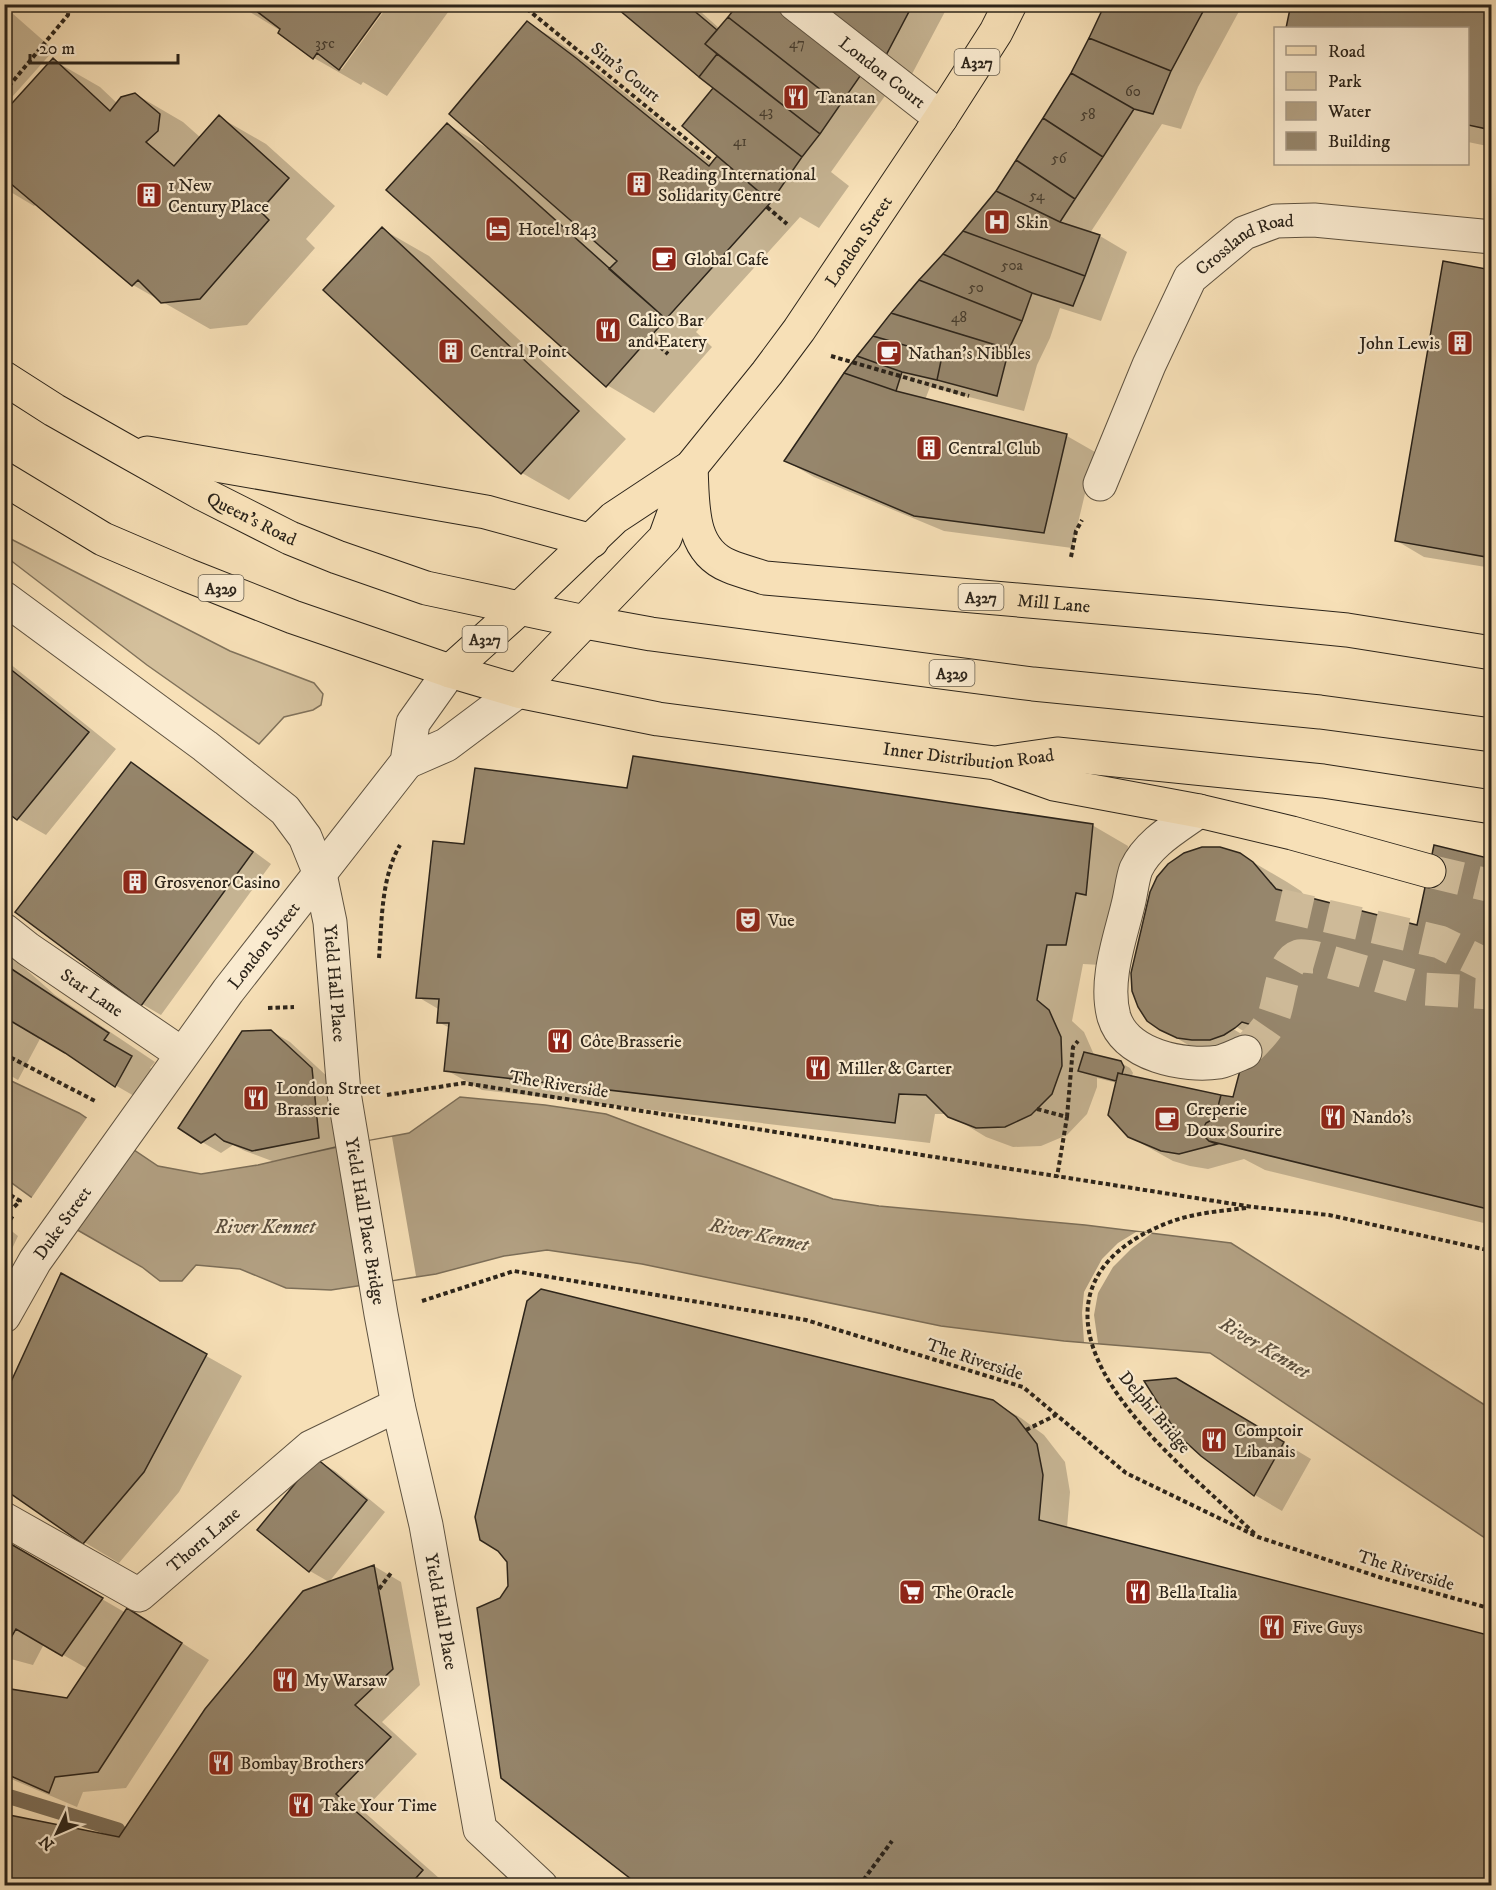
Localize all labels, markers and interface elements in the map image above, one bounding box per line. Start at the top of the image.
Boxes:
scale bar [30,27,178,65]
legend [1274,27,1469,165]
street label: London Court [834,32,930,114]
house number: 35c [315,34,335,53]
house number: 47 [789,34,805,53]
text: 20 m [39,38,75,60]
street label: Sim's Court [586,38,665,108]
text: Road [1328,41,1365,63]
road number: A327 [954,49,1000,75]
text: Park [1328,71,1362,93]
restaurant icon: Tanatan [781,82,811,112]
house number: 60 [1125,82,1141,101]
place label: Tanatan [816,87,876,109]
text: Water [1327,101,1371,123]
house number: 43 [759,102,773,121]
house number: 58 [1081,105,1095,124]
text: Building [1328,131,1390,153]
house number: 41 [733,132,747,151]
house number: 56 [1051,149,1068,168]
place label: Reading International Solidarity Centre [658,164,817,207]
building icon: Reading International Solidarity Centre [624,169,654,199]
place label: 1 New Century Place [168,175,269,218]
building icon: 1 New Century Place [134,180,164,210]
house number: 54 [1029,186,1045,205]
street label: London Street [821,192,898,291]
hospital icon: Skin [982,207,1012,237]
street label: Crossland Road [1191,211,1294,281]
place label: Skin [1016,212,1049,234]
hotel icon: Hotel 1843 [483,214,513,244]
place label: Hotel 1843 [518,219,597,241]
cafe icon: Global Cafe [649,244,679,274]
place label: Global Cafe [684,249,769,271]
house number: 50a [1001,256,1024,275]
house number: 50 [968,278,984,297]
house number: 48 [951,308,967,327]
place label: Calico Bar and Eatery [628,310,707,353]
restaurant icon: Calico Bar and Eatery [593,315,623,345]
building icon: John Lewis [1445,328,1475,358]
place label: John Lewis [1357,333,1440,355]
building icon: Central Point [436,336,466,366]
cafe icon: Nathan's Nibbles [874,338,904,368]
place label: Central Point [470,341,567,363]
place label: Nathan's Nibbles [908,343,1031,365]
building icon: Central Club [914,433,944,463]
place label: Central Club [948,438,1041,460]
street label: Queen's Road [203,488,299,551]
road number: A329 [198,575,244,601]
road number: A327 [958,584,1004,610]
street label: Mill Lane [1016,590,1091,618]
road number: A327 [462,626,508,652]
road number: A329 [930,660,974,686]
street label: Inner Distribution Road [882,738,1056,775]
building icon: Grosvenor Casino [120,867,150,897]
place label: Grosvenor Casino [154,872,281,894]
street label: London Street [224,898,306,994]
theatre icon: Vue [733,905,763,935]
place label: Vue [767,910,795,932]
street label: Yield Hall Place [318,924,350,1043]
street label: Star Lane [56,964,127,1022]
restaurant icon: Côte Brasserie [545,1026,575,1056]
place label: Côte Brasserie [580,1031,682,1053]
restaurant icon: Miller & Carter [803,1053,833,1083]
place label: Miller & Carter [838,1058,952,1080]
street label: The Riverside [508,1066,610,1104]
place label: London Street Brasserie [276,1078,381,1121]
restaurant icon: London Street Brasserie [241,1083,271,1113]
place label: Creperie Doux Sourire [1186,1099,1282,1142]
restaurant icon: Nando's [1318,1102,1348,1132]
cafe icon: Creperie Doux Sourire [1152,1104,1182,1134]
place label: Nando's [1352,1107,1411,1129]
street label: Yield Hall Place Bridge [340,1136,389,1307]
street label: Duke Street [29,1182,97,1264]
water label: River Kennet [706,1213,812,1259]
water label: River Kennet [214,1215,317,1240]
water label: River Kennet [1214,1311,1315,1386]
street label: The Riverside [924,1334,1026,1386]
street label: Delphi Bridge [1113,1367,1195,1458]
place label: Comptoir Libanais [1234,1420,1303,1463]
restaurant icon: Comptoir Libanais [1199,1425,1229,1455]
street label: Thorn Lane [163,1503,245,1578]
street label: The Riverside [1355,1546,1457,1596]
street label: Yield Hall Place [419,1552,462,1672]
supermarket icon: The Oracle [897,1577,927,1607]
restaurant icon: Bella Italia [1123,1577,1153,1607]
place label: The Oracle [932,1582,1014,1604]
place label: Bella Italia [1158,1582,1238,1604]
restaurant icon: Five Guys [1257,1612,1287,1642]
place label: Five Guys [1292,1617,1363,1639]
restaurant icon: My Warsaw [270,1665,300,1695]
place label: My Warsaw [304,1670,388,1692]
restaurant icon: Bombay Brothers [206,1748,236,1778]
place label: Bombay Brothers [240,1753,364,1775]
restaurant icon: Take Your Time [286,1790,316,1820]
place label: Take Your Time [320,1795,437,1817]
north arrow [27,1803,87,1863]
text: N [35,1831,59,1854]

